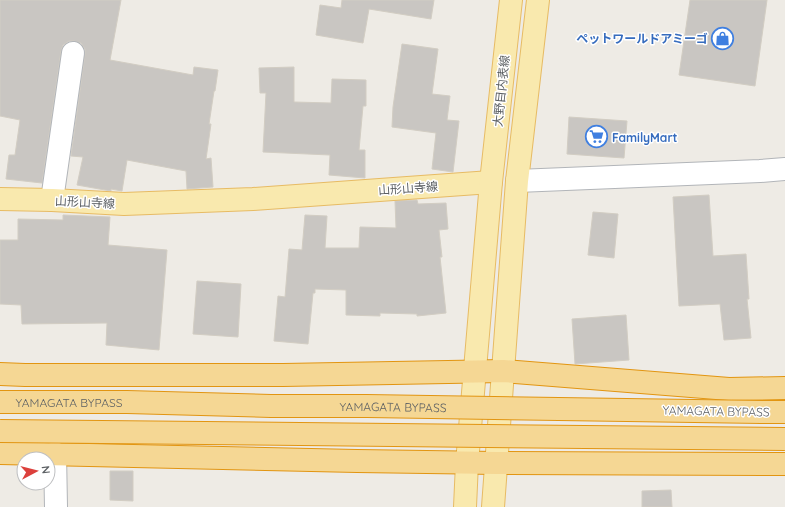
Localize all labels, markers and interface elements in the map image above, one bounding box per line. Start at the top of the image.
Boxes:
shop icon: ペットワールドアミーゴ [710,25,736,51]
place label: ペットワールドアミーゴ [576,31,708,46]
street label: 大野目内表線 [490,54,512,128]
supermarket icon: FamilyMart [584,124,610,150]
place label: FamilyMart [612,130,678,145]
street label: 山形山寺線 [378,178,438,198]
street label: 山形山寺線 [55,193,115,211]
street label: YAMAGATA BYPASS [15,395,123,410]
street label: YAMAGATA BYPASS [339,398,447,415]
street label: YAMAGATA BYPASS [662,403,770,419]
north arrow [16,451,56,491]
text: N [38,465,53,475]

